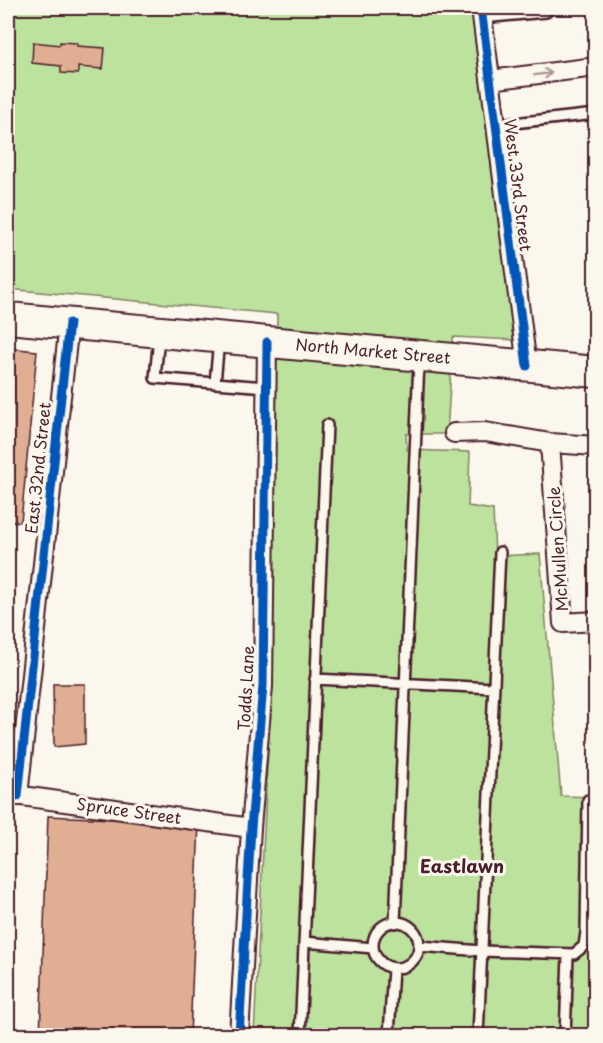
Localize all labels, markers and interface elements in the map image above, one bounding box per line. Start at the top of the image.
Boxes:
one-way arrow [532,68,552,79]
street label: West 33rd Street [499,117,539,253]
street label: North Market Street [295,331,452,369]
street label: East 32nd Street [18,400,56,535]
street label: McMullen Circle [541,486,573,612]
street label: Todds Lane [231,645,259,731]
street label: Spruce Street [75,791,183,829]
district label: Eastlawn [420,852,504,879]

